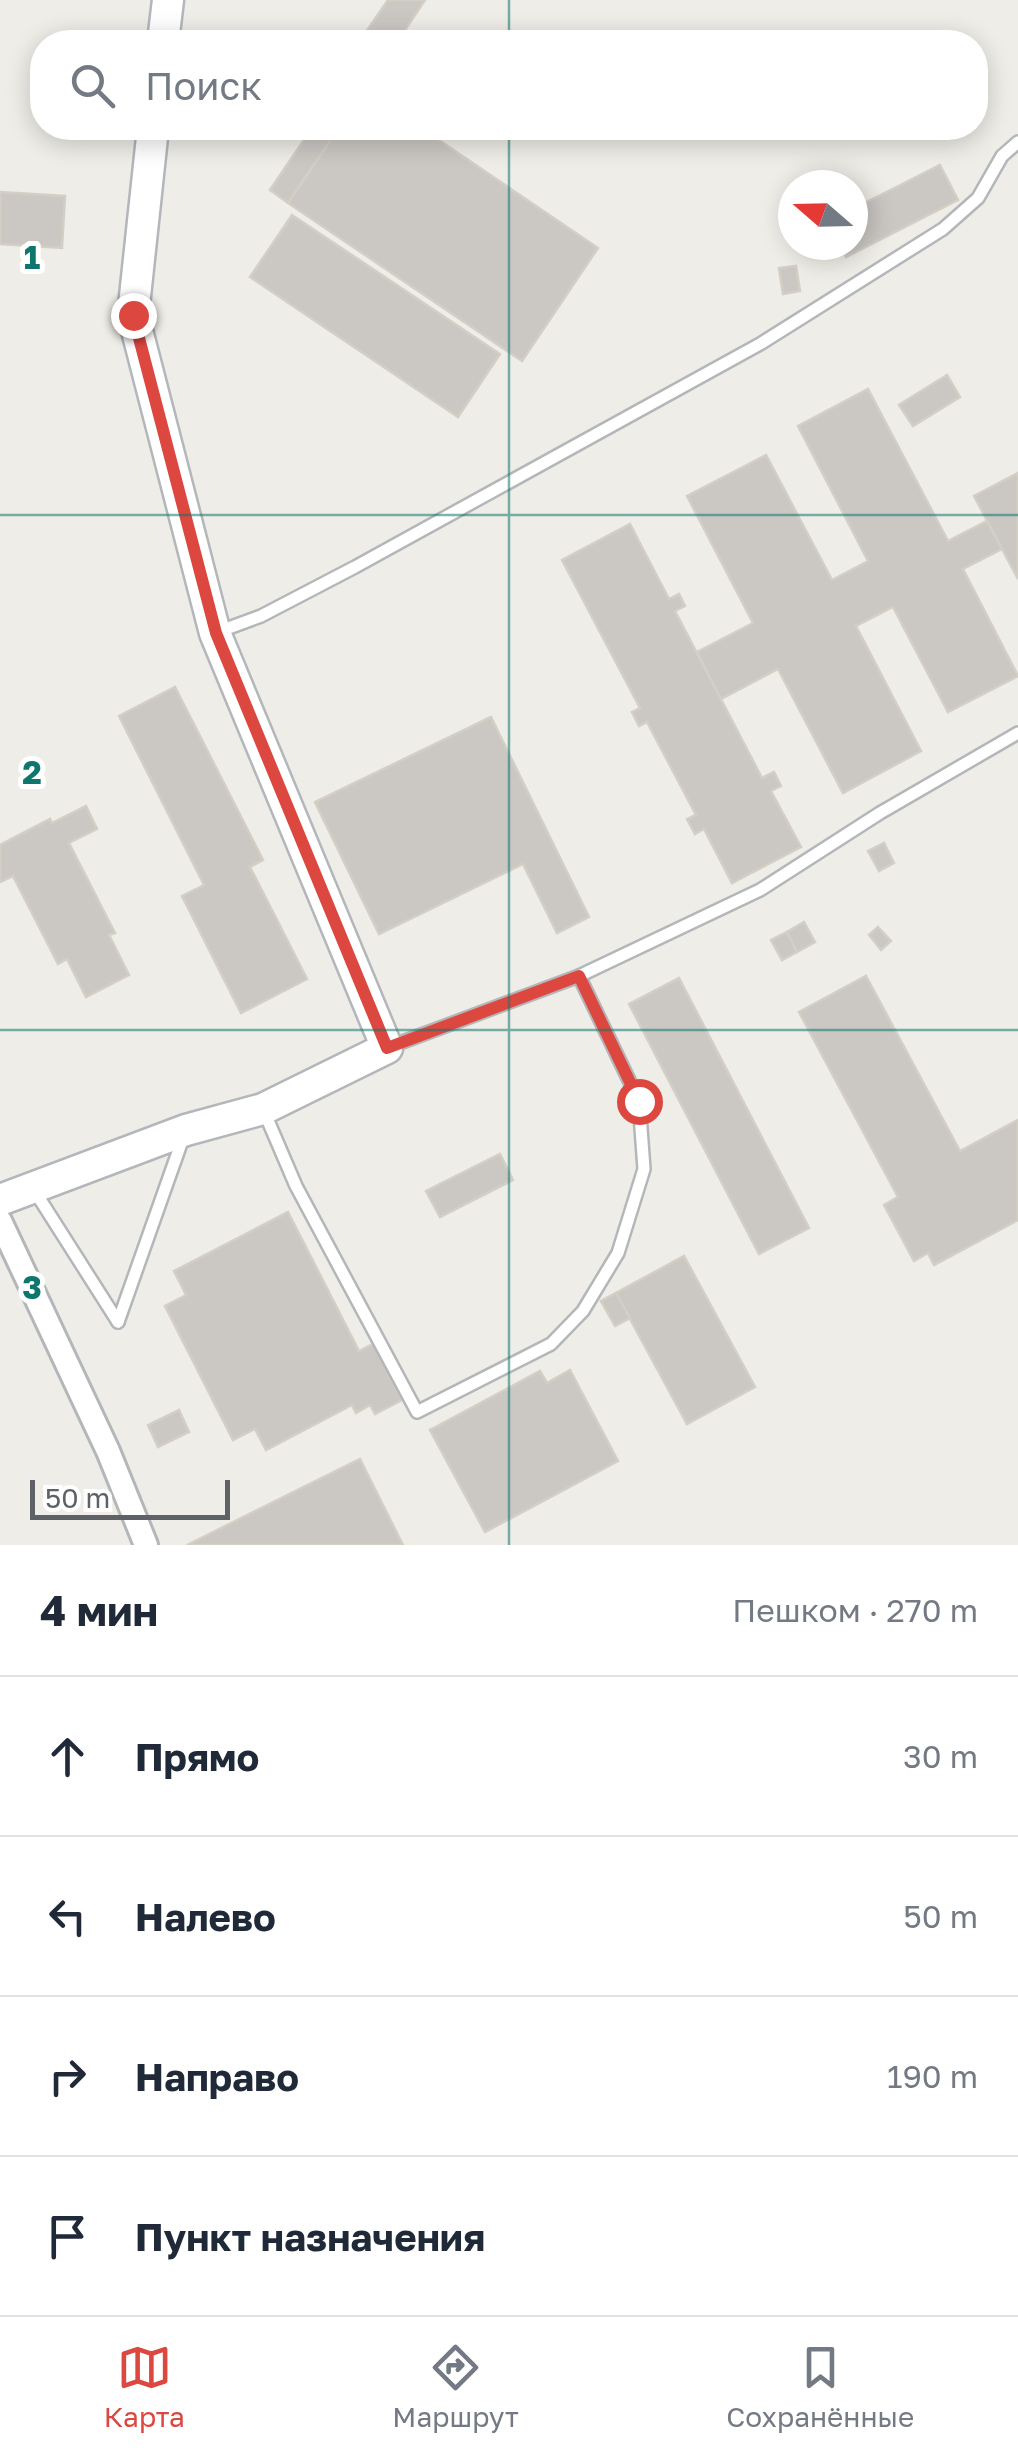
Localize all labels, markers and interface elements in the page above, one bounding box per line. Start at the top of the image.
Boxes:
search box [30,30,988,140]
icon: search [65,58,120,113]
text: Поиск [145,63,262,108]
north arrow [778,170,868,260]
text: 1 [24,238,40,276]
route end [111,293,157,339]
text: 2 [22,753,42,791]
route start [617,1079,663,1125]
text: 3 [22,1268,42,1306]
scale bar [30,1475,230,1520]
text: 50 m [45,1481,110,1514]
text: 4 мин [40,1585,158,1635]
text: Пешком · 270 m [732,1591,978,1629]
icon: ahead [40,1729,95,1784]
text: Прямо [135,1734,259,1779]
text: 30 m [903,1737,978,1775]
icon: left [40,1889,95,1944]
text: Налево [135,1894,276,1939]
text: 50 m [903,1897,978,1935]
icon: right [40,2049,95,2104]
text: Направо [135,2054,299,2099]
text: 190 m [887,2057,978,2095]
icon: arrive [40,2209,95,2264]
text: Пункт назначения [135,2214,485,2259]
tab: Карта [104,2340,185,2433]
tab: Маршрут [392,2340,519,2433]
tab: Сохранённые [726,2340,914,2433]

